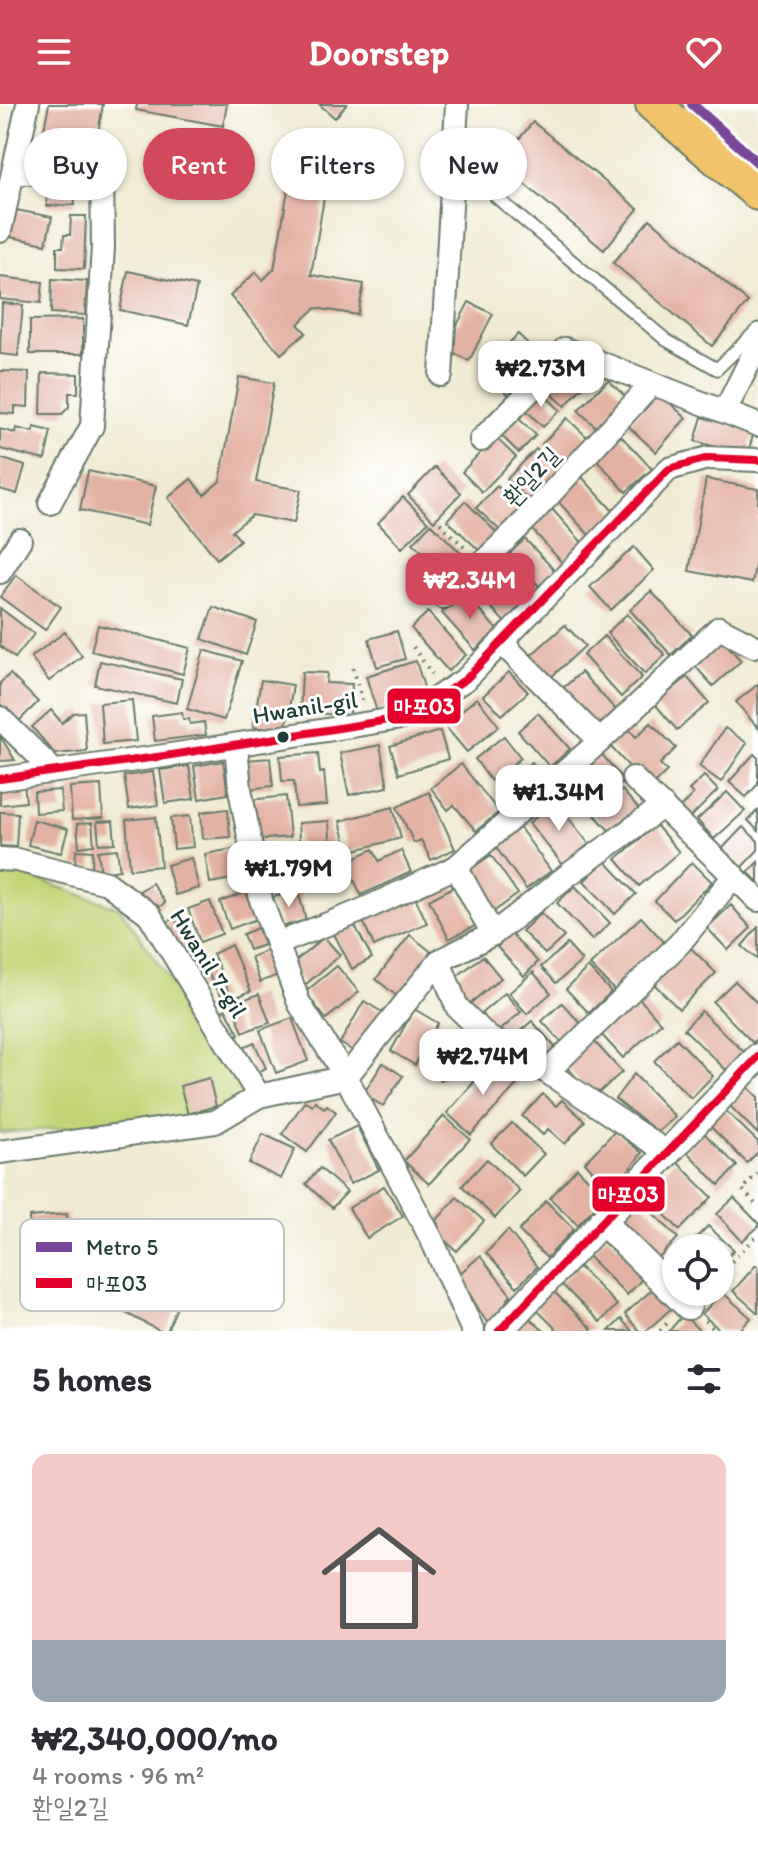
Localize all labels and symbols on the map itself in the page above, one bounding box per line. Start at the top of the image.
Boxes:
pin: ₩2.73M [476,341,606,409]
street label: 환일2길 [496,440,566,512]
pin: ₩2.34M [405,553,535,621]
street label: Hwanil-gil [250,684,360,730]
line badge: 마포03 [386,687,462,725]
text: 마포03 [394,693,454,720]
unlabelled marker [275,729,291,745]
pin: ₩1.34M [494,765,624,833]
pin: ₩1.79M [224,841,354,909]
street label: Hwanil 7-gil [164,903,254,1023]
pin: ₩2.74M [418,1029,548,1097]
line badge: 마포03 [591,1175,666,1213]
text: 마포03 [598,1181,658,1208]
legend [20,1219,284,1311]
text: Metro 5 [86,1234,158,1261]
text: 마포03 [86,1270,147,1297]

